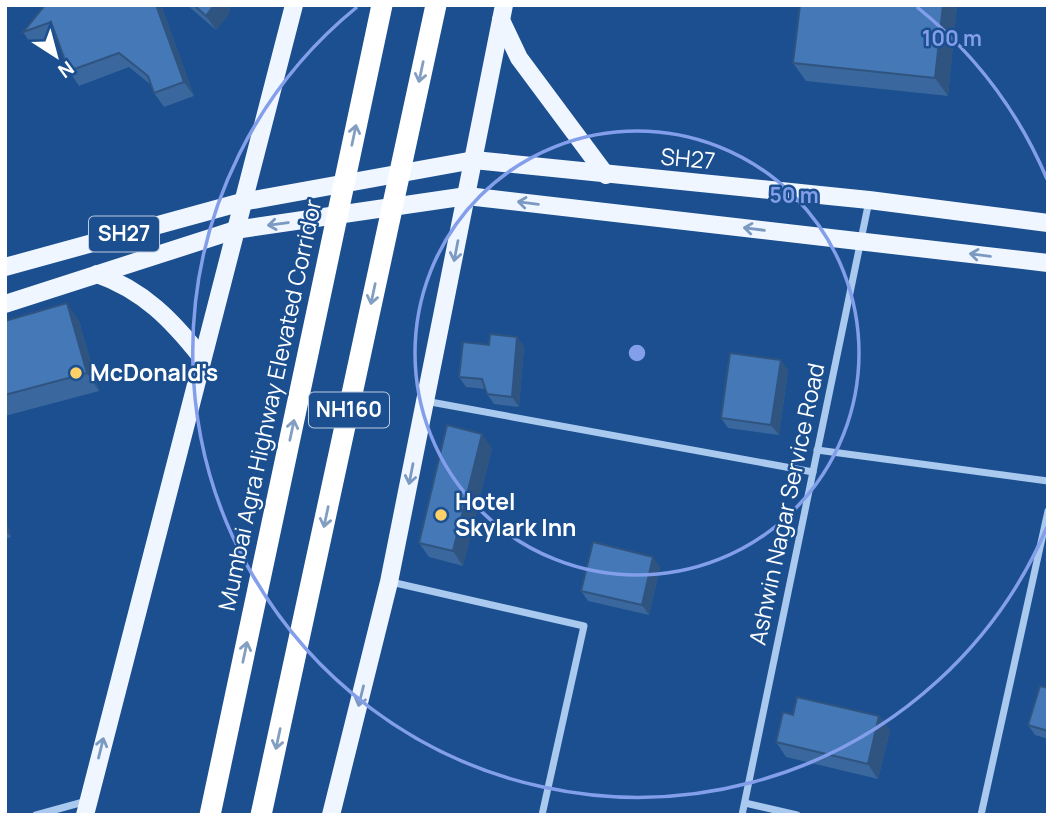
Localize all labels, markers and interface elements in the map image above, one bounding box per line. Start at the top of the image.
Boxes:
north arrow [21,21,91,91]
text: 100 m [922,24,982,52]
text: N [53,55,79,84]
one-way arrow [414,60,428,83]
one-way arrow [348,124,362,147]
street label: SH27 [659,140,717,176]
text: 50 m [769,181,819,209]
street label: Mumbai Agra Highway Elevated Corridor [210,196,328,613]
one-way arrow [517,196,540,209]
road number: SH27 [89,216,159,252]
one-way arrow [268,217,290,230]
one-way arrow [743,222,766,235]
one-way arrow [448,239,462,262]
one-way arrow [969,248,992,261]
one-way arrow [366,282,380,305]
centre of rings [625,341,649,365]
place label: McDonald's [90,356,218,388]
street label: Ashwin Nagar Service Road [741,360,832,648]
marker: McDonald's [68,365,84,381]
road number: NH160 [309,392,389,428]
one-way arrow [285,419,299,442]
one-way arrow [403,462,417,485]
place label: Hotel Skylark Inn [455,485,576,543]
one-way arrow [318,505,332,528]
marker: Hotel Skylark Inn [433,507,449,523]
one-way arrow [238,641,252,664]
one-way arrow [354,684,367,707]
one-way arrow [270,727,284,750]
one-way arrow [95,738,108,760]

